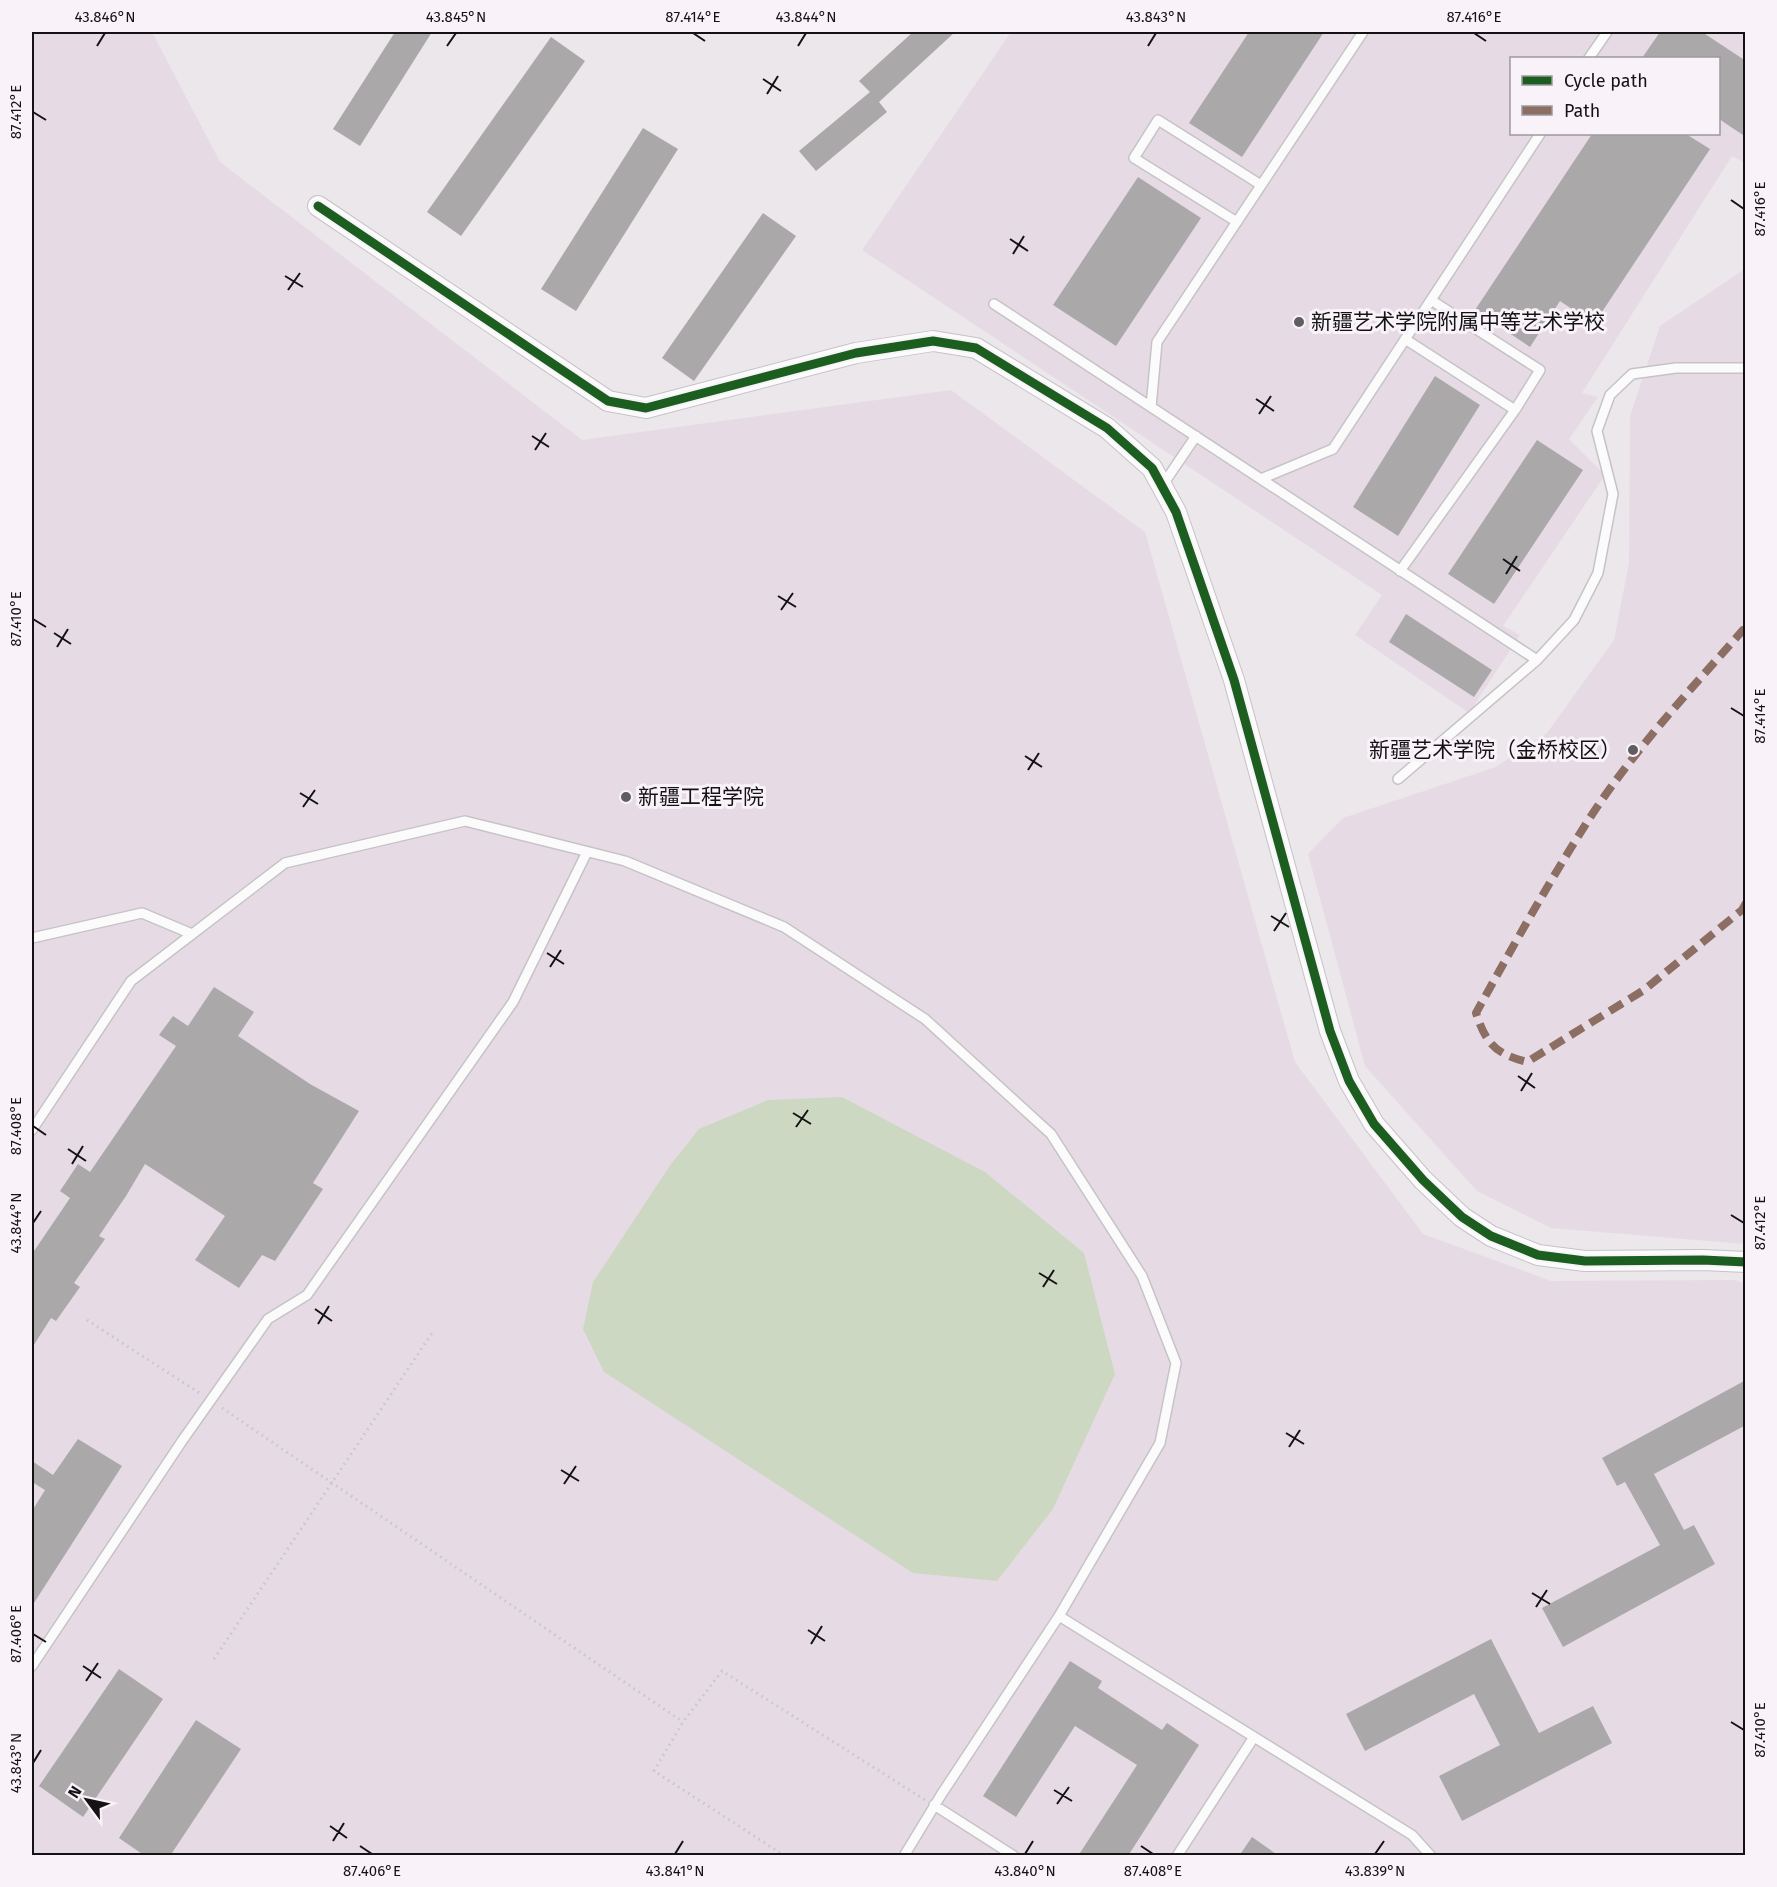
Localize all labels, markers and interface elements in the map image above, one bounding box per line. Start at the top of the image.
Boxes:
text: 43.846°N [75,8,136,26]
text: 43.845°N [426,8,486,26]
text: 87.414°E [665,8,721,26]
text: 43.844°N [775,8,837,26]
text: 43.843°N [1126,8,1186,26]
text: 87.416°E [1446,8,1502,26]
legend [1510,57,1720,135]
text: Cycle path [1564,70,1648,92]
text: 87.412°E [7,85,25,139]
text: Path [1564,100,1600,122]
text: 87.416°E [1751,181,1769,237]
place label: 新疆艺术学院附属中等艺术学校 [1311,309,1605,335]
marker: 新疆艺术学院附属中等艺术学校 [1292,315,1306,329]
text: 87.410°E [7,591,25,647]
text: 87.414°E [1751,688,1769,744]
place label: 新疆艺术学院（金桥校区） [1369,737,1621,763]
marker: 新疆艺术学院（金桥校区） [1626,743,1640,757]
place label: 新疆工程学院 [638,784,764,810]
marker: 新疆工程学院 [619,790,633,804]
text: 87.408°E [7,1097,25,1155]
text: 43.844°N [7,1192,25,1254]
text: 87.412°E [1751,1196,1769,1250]
text: 87.406°E [7,1605,25,1663]
text: 87.410°E [1751,1702,1769,1758]
text: 43.843°N [7,1733,25,1793]
north arrow [57,1770,117,1830]
text: N [64,1782,86,1802]
text: 87.406°E [343,1862,401,1880]
text: 43.841°N [646,1862,704,1880]
text: 43.840°N [994,1862,1056,1880]
text: 87.408°E [1124,1862,1182,1880]
text: 43.839°N [1345,1862,1405,1880]

